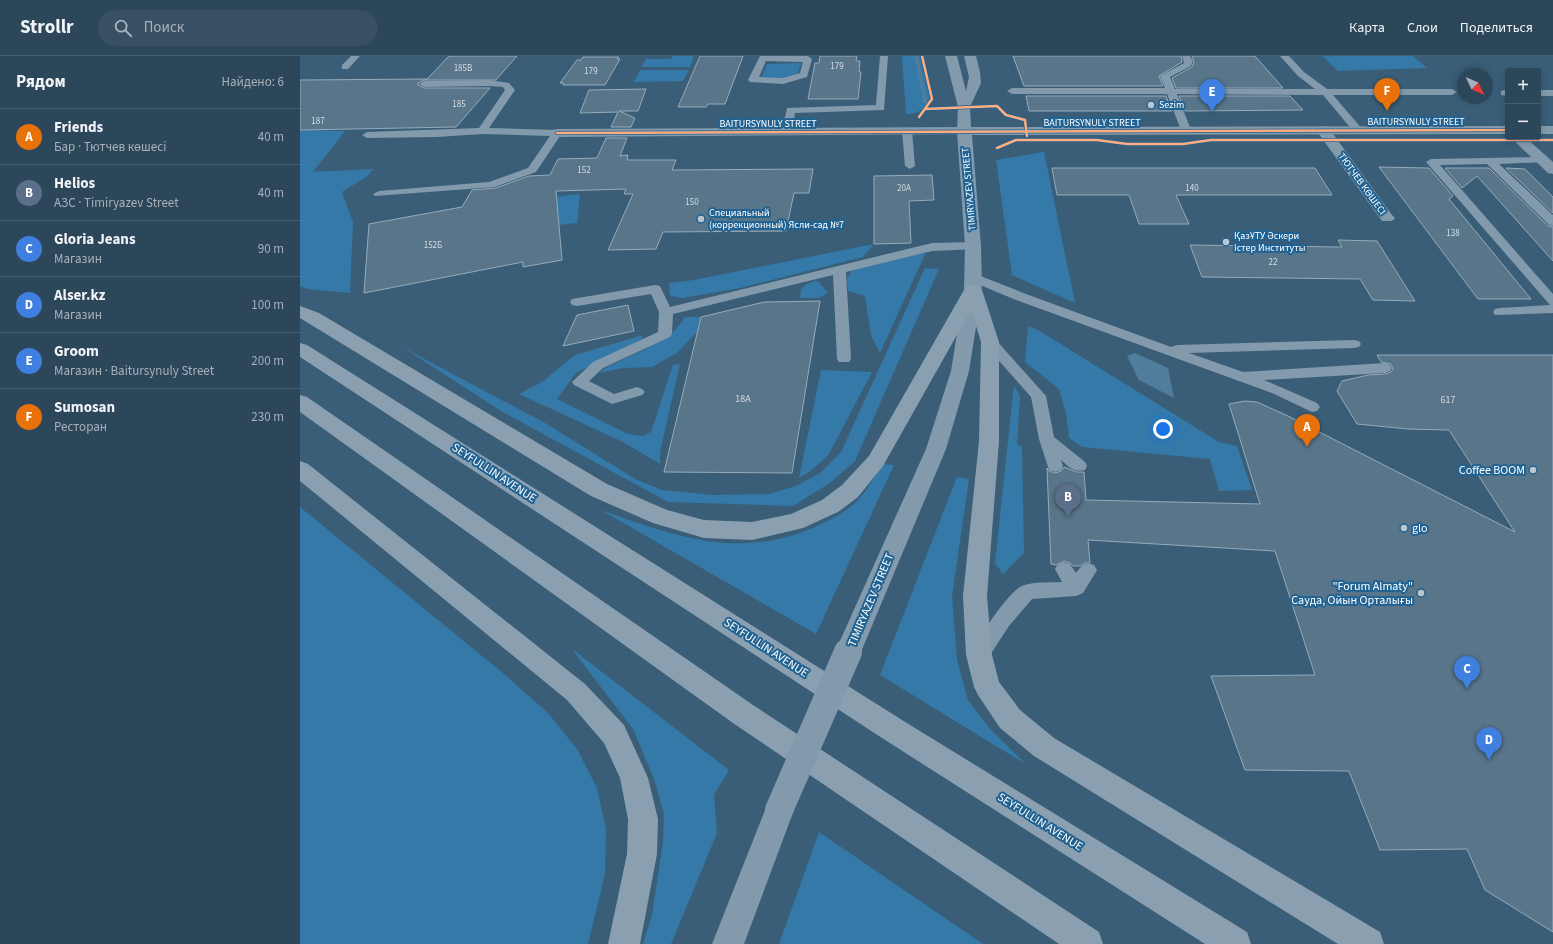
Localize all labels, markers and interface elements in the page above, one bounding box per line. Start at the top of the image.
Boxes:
search box [98,10,378,46]
text: Strollr [20,14,74,41]
icon: search [112,17,134,39]
text: Поиск [144,17,184,38]
text: Карта [1349,18,1385,38]
text: Слои [1407,18,1438,38]
text: Поделиться [1460,18,1533,38]
house number: 179 [830,60,844,73]
house number: 185В [454,62,472,75]
house number: 179 [584,65,598,78]
north arrow [1457,68,1493,104]
map controls [1505,68,1541,140]
button: + [1505,68,1541,104]
text: Рядом [16,70,66,94]
text: Найдено: 6 [222,73,284,91]
pin: F [1374,78,1400,111]
pin: E [1199,79,1225,112]
house number: 185 [452,98,466,111]
place label: Sezim [1159,98,1184,112]
marker: Sezim [1146,100,1156,110]
button: − [1505,104,1541,140]
house number: 187 [311,115,325,128]
street label: BAITURSYNULY STREET [1367,115,1465,129]
street label: BAITURSYNULY STREET [1043,116,1141,130]
text: Friends [54,117,103,138]
street label: BAITURSYNULY STREET [719,117,817,131]
text: A [25,128,33,146]
text: 40 m [258,128,284,146]
text: Бар · Тютчев көшесі [54,138,166,156]
street label: TIMIRYAZEV STREET [958,146,980,231]
street label: ТЮТЧЕВ КӨШЕСІ [1335,150,1389,218]
house number: 152 [577,164,591,177]
text: Helios [54,173,95,194]
house number: 20А [897,182,911,195]
house number: 140 [1185,182,1199,195]
text: B [25,184,33,202]
text: 40 m [258,184,284,202]
text: АЗС · Timiryazev Street [54,194,179,212]
house number: 150 [685,196,699,209]
place label: Специальный (коррекционный) Ясли-сад №7 [709,206,844,232]
marker: Специальный (коррекционный) Ясли-сад №7 [696,214,706,224]
house number: 138 [1446,227,1460,240]
text: Gloria Jeans [54,229,136,250]
place label: ҚазҰТУ Әскери Істер Институты [1234,229,1306,255]
marker: ҚазҰТУ Әскери Істер Институты [1221,237,1231,247]
house number: 152Б [424,239,442,252]
text: C [25,240,33,258]
text: 90 m [258,240,284,258]
text: Магазин [54,250,102,268]
house number: 22 [1269,256,1278,269]
text: Alser.kz [54,285,105,306]
text: D [25,296,33,314]
text: 100 m [251,296,284,314]
text: Магазин [54,306,102,324]
text: Groom [54,341,99,362]
text: E [25,352,33,370]
text: 200 m [251,352,284,370]
text: Магазин · Baitursynuly Street [54,362,214,380]
house number: 18А [735,392,751,406]
house number: 617 [1441,393,1455,407]
text: Sumosan [54,397,115,418]
text: F [26,408,32,426]
text: 230 m [251,408,284,426]
pin: A [1294,414,1320,447]
text: Ресторан [54,418,107,436]
your location [1153,419,1173,439]
street label: SEYFULLIN AVENUE [448,439,540,507]
place label: Coffee BOOM [1459,462,1525,479]
marker: Coffee BOOM [1528,465,1538,475]
pin: B [1055,484,1081,517]
place label: glo [1412,520,1428,537]
marker: glo [1399,523,1409,533]
street label: TIMIRYAZEV STREET [844,550,899,649]
place label: "Forum Almaty" Сауда, Ойын Орталығы [1291,578,1413,609]
marker: "Forum Almaty" Сауда, Ойын Орталығы [1416,588,1426,598]
street label: SEYFULLIN AVENUE [720,614,812,682]
pin: C [1454,656,1480,689]
pin: D [1476,727,1502,760]
street label: SEYFULLIN AVENUE [994,789,1086,855]

